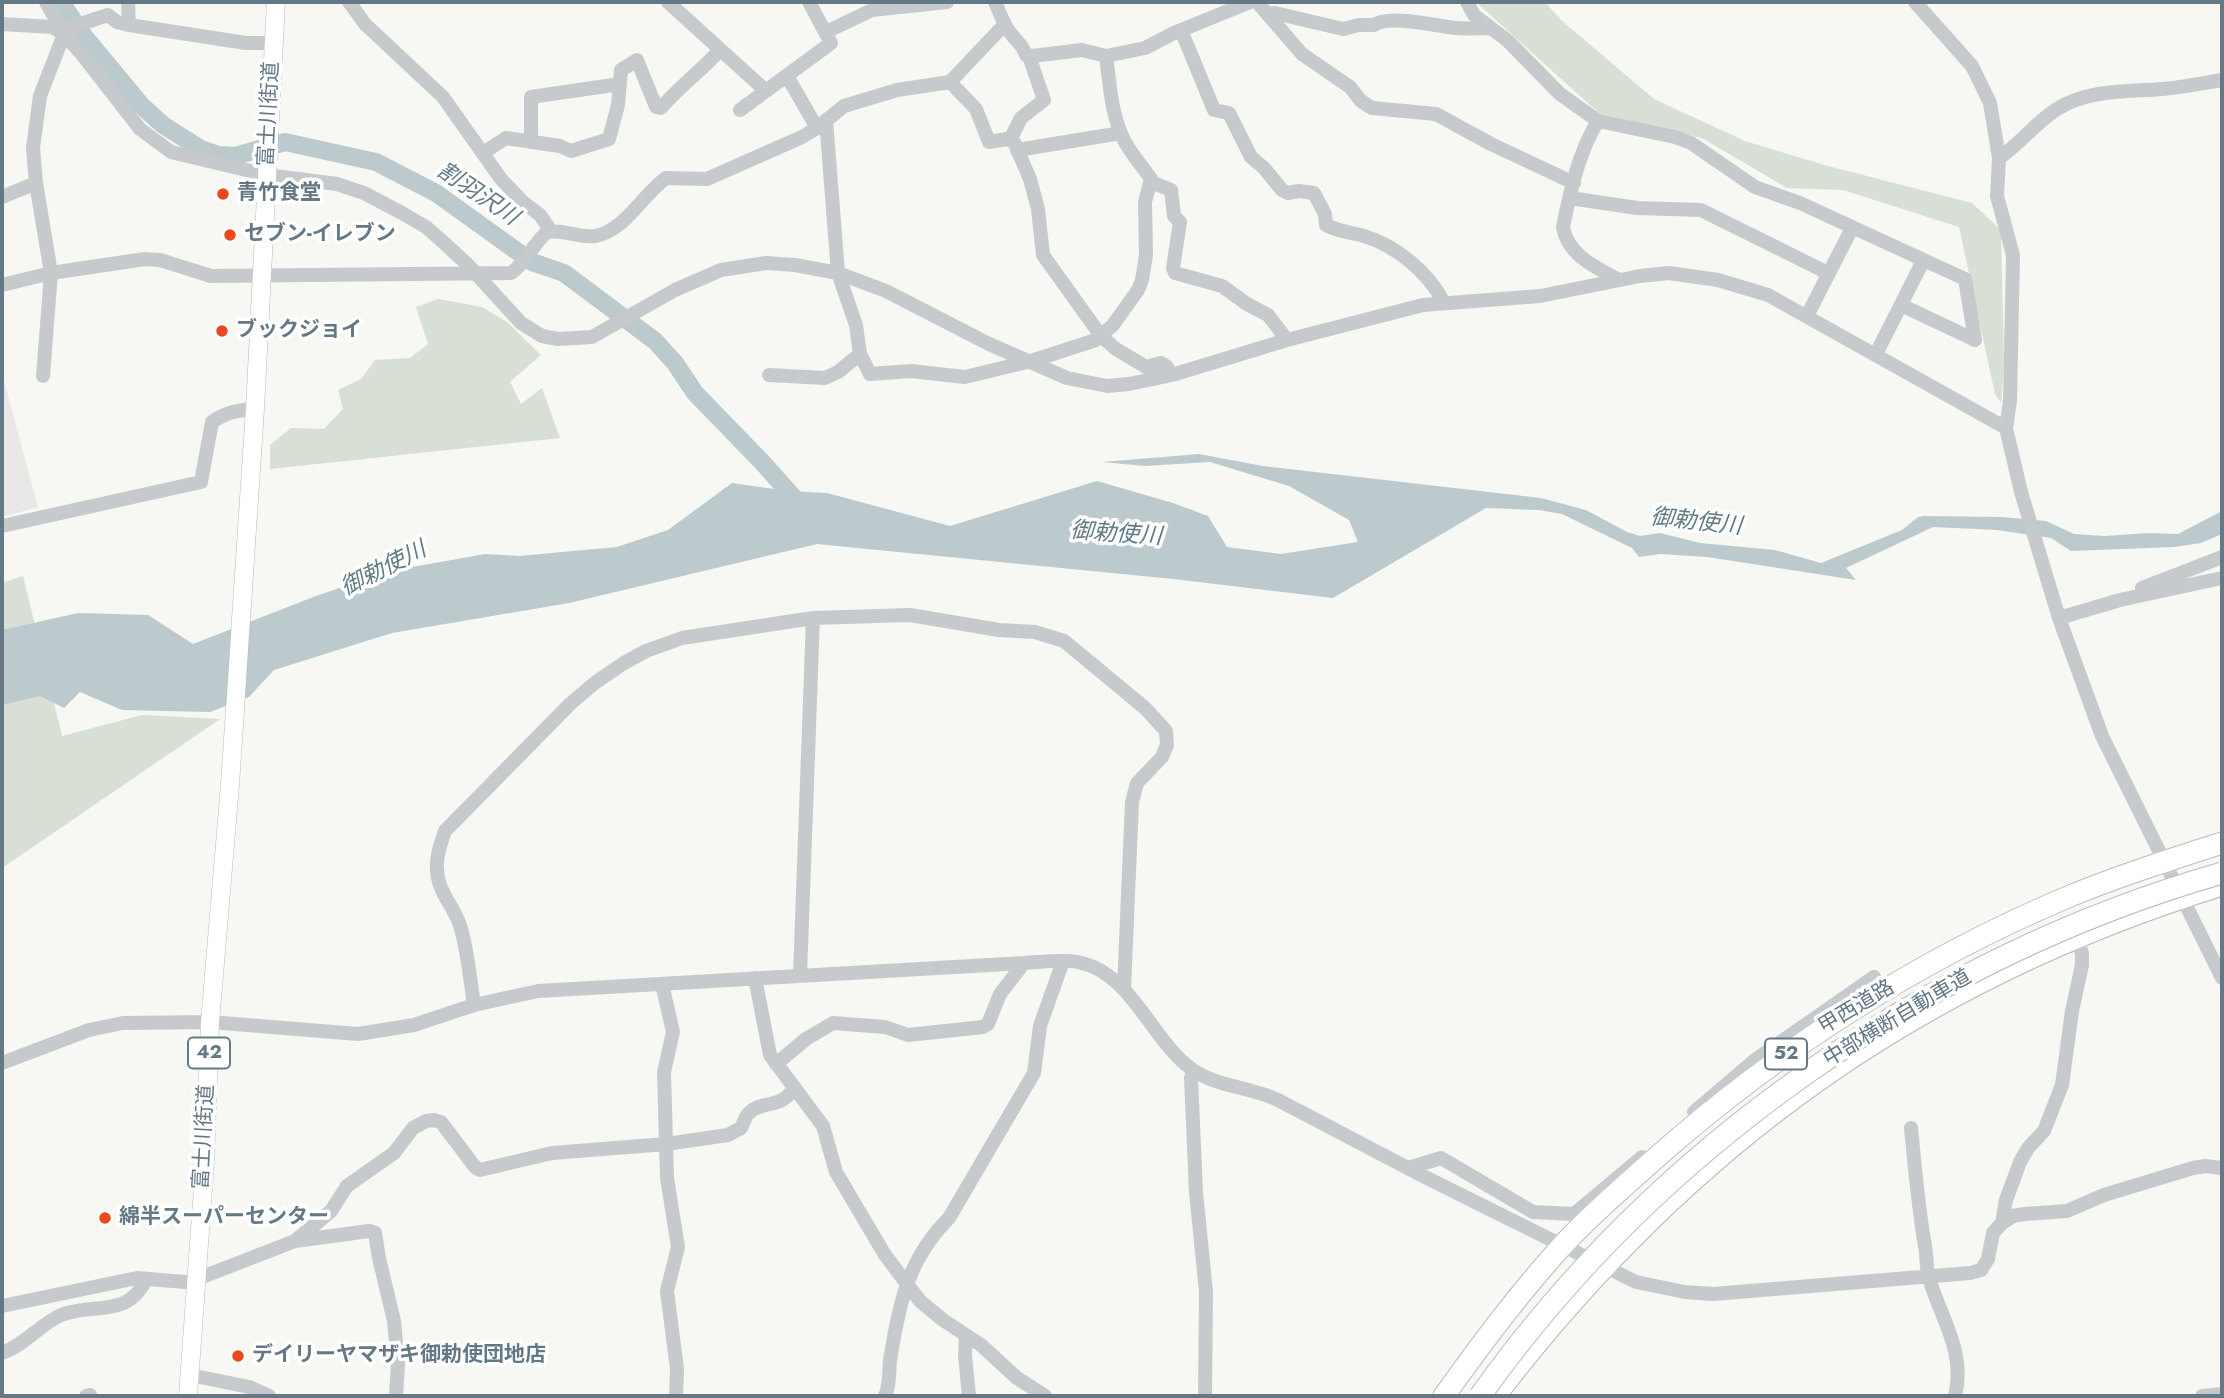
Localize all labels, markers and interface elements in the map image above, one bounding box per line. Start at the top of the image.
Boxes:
street label: 富士川街道 [255,61,285,167]
water label: 割羽沢川 [431,158,523,232]
place label: 青竹食堂 [237,181,321,207]
marker: 青竹食堂 [215,186,231,202]
place label: セブン-イレブン [244,222,396,248]
marker: セブン-イレブン [222,227,238,243]
place label: ブックジョイ [236,318,362,344]
marker: ブックジョイ [214,323,230,339]
water label: 御勅使川 [1649,504,1743,542]
water label: 御勅使川 [1069,518,1163,552]
water label: 御勅使川 [337,537,431,603]
street label: 中部横断自動車道 [1820,965,1976,1073]
street label: 甲西道路 [1815,976,1899,1040]
road number: 42 [188,1037,230,1068]
road number: 52 [1765,1038,1807,1070]
street label: 富士川街道 [190,1084,220,1190]
place label: 綿半スーパーセンター [119,1205,329,1231]
marker: 綿半スーパーセンター [97,1210,113,1226]
place label: デイリーヤマザキ御勅使団地店 [252,1343,546,1369]
marker: デイリーヤマザキ御勅使団地店 [230,1348,246,1364]

